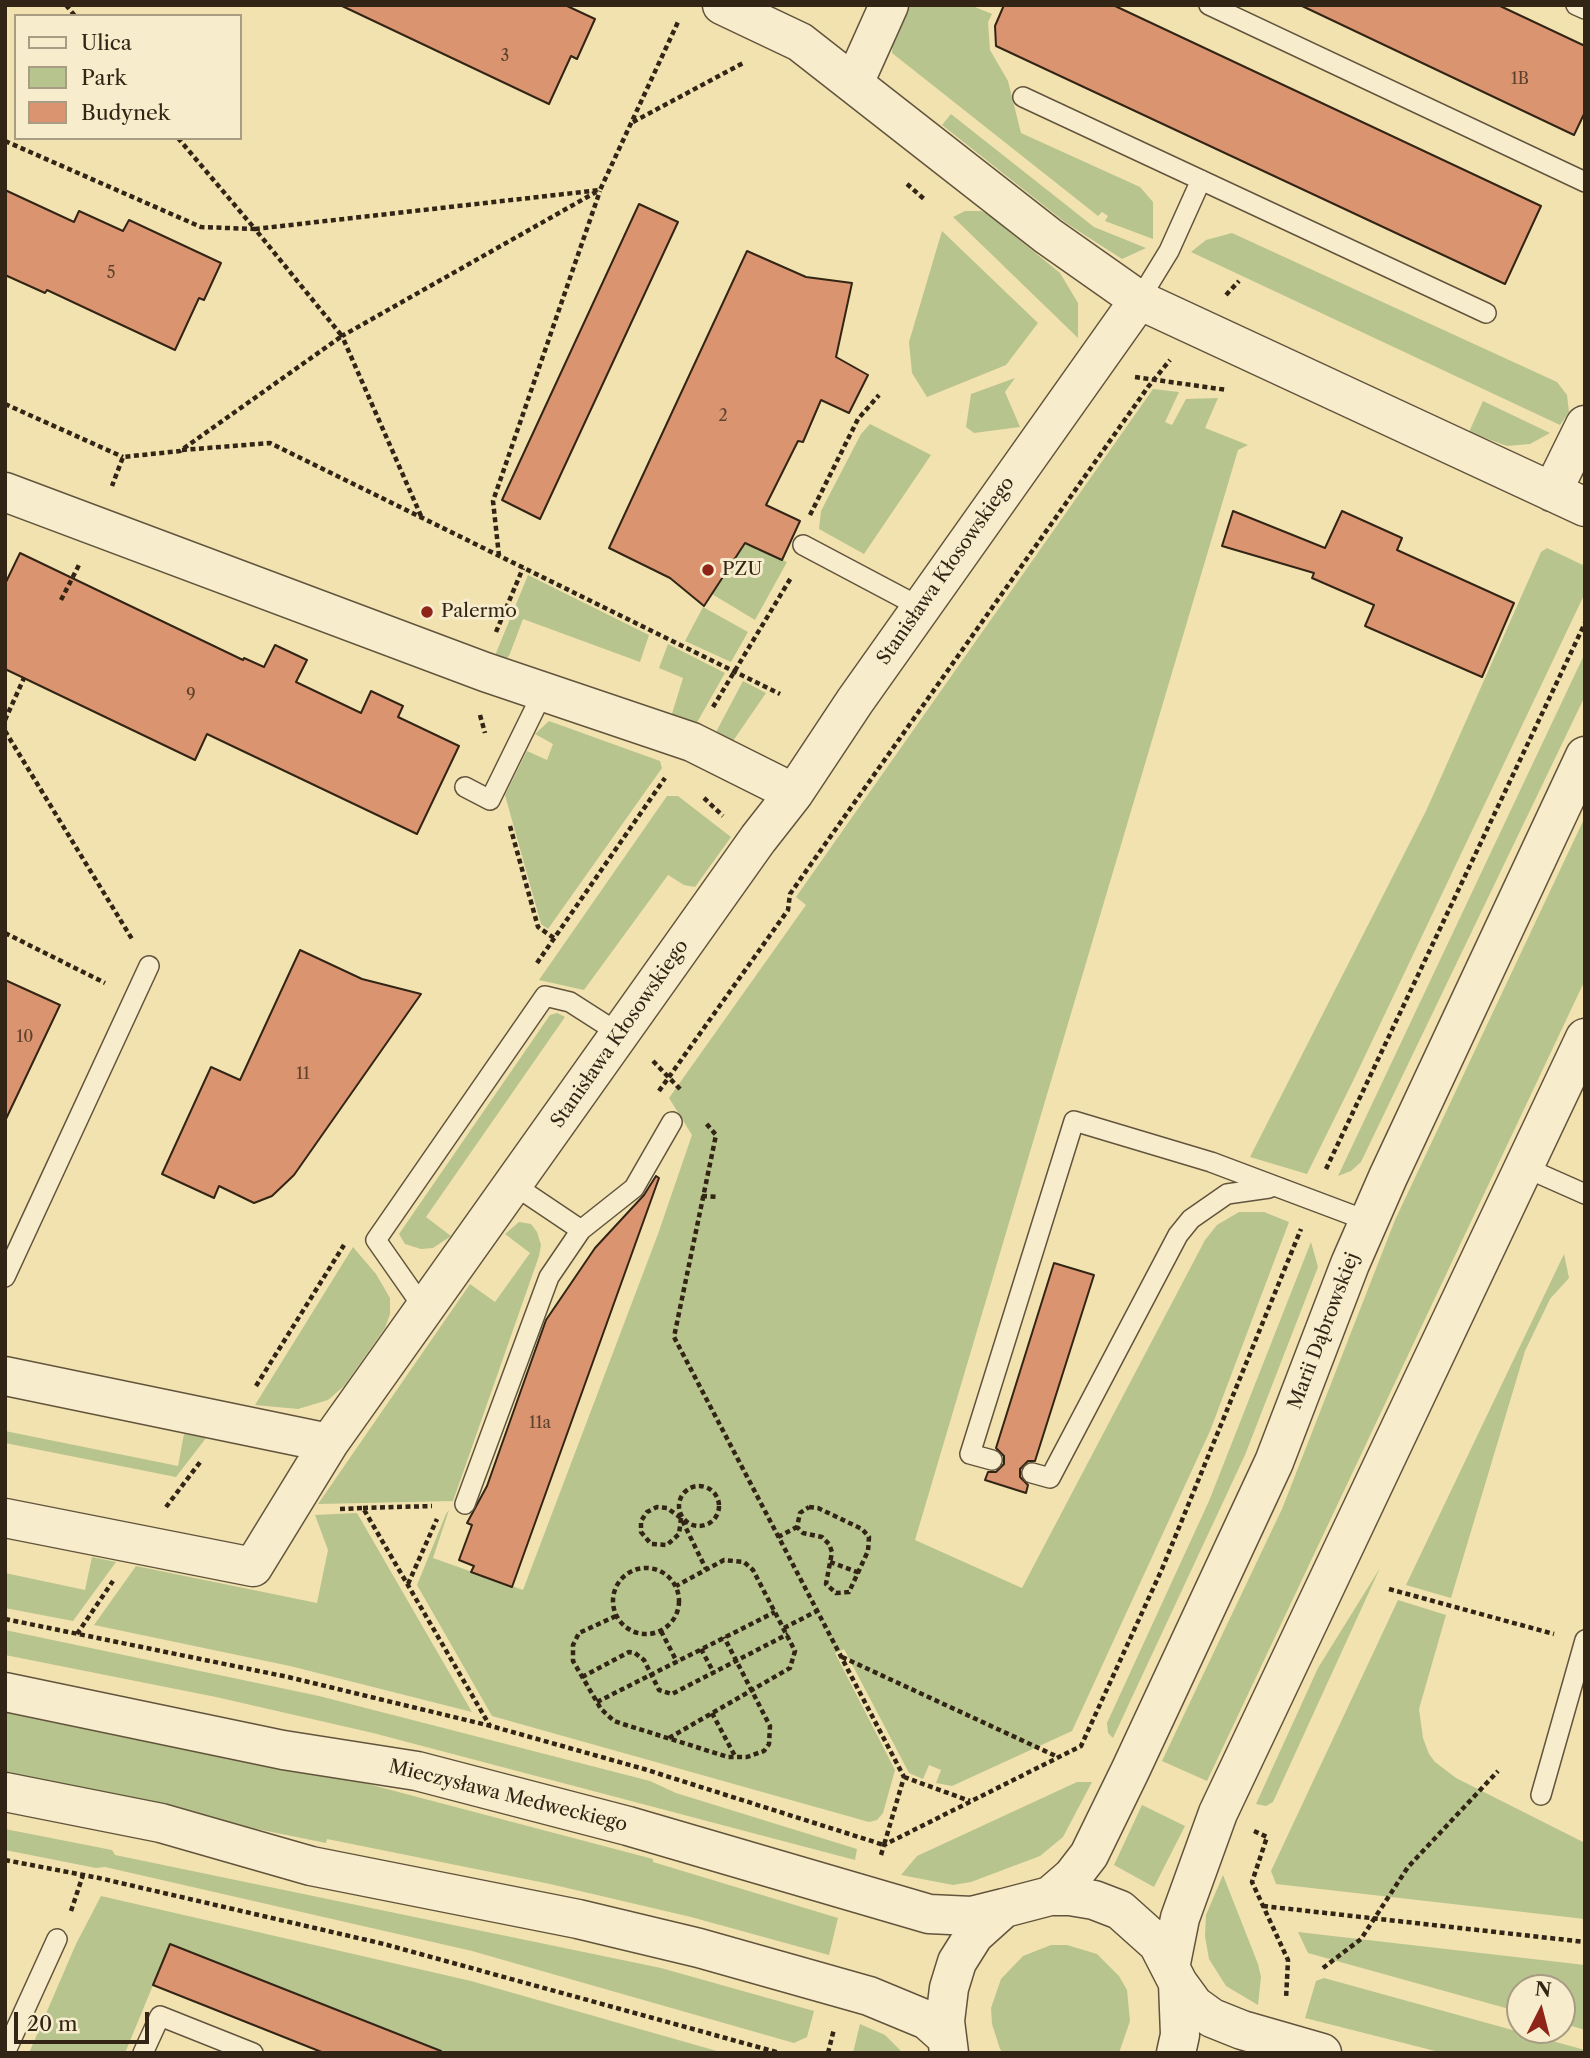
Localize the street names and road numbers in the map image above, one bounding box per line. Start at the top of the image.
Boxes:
street label: Stanisława Kłosowskiego [872,473,1020,669]
street label: Stanisława Kłosowskiego [546,936,694,1132]
street label: Marii Dąbrowskiej [1284,1249,1364,1413]
street label: Mieczysława Medweckiego [386,1755,630,1837]

